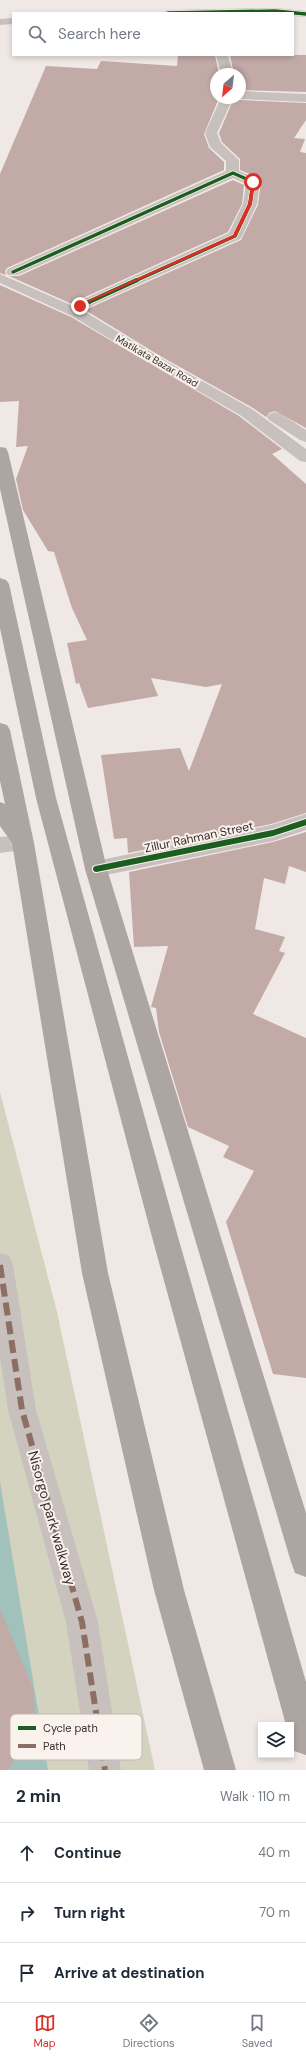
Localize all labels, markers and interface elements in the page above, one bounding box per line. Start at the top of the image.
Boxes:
search box [12,12,294,56]
icon: search [26,23,48,45]
text: Search here [58,24,141,44]
north arrow [210,68,246,104]
route start [244,173,262,191]
route end [71,297,89,315]
street label: Matikata Bazar Road [113,332,201,390]
street label: Zillur Rahman Street [143,818,255,856]
street label: Nisorgo park walkway [24,1449,80,1588]
legend [10,1714,142,1760]
text: Cycle path [43,1721,98,1735]
map controls [258,1722,294,1758]
button: layers [258,1722,294,1758]
text: Path [43,1739,66,1753]
text: 2 min [16,1785,61,1807]
text: Walk · 110 m [220,1788,290,1805]
icon: ahead [16,1842,38,1864]
text: Continue [54,1843,122,1863]
text: 40 m [258,1844,290,1861]
icon: right [16,1902,38,1924]
text: Turn right [54,1903,125,1923]
text: 70 m [259,1904,290,1921]
icon: arrive [16,1962,38,1984]
text: Arrive at destination [54,1963,205,1983]
tab: Map [34,2012,56,2050]
tab: Directions [123,2012,175,2050]
tab: Saved [242,2012,272,2050]

